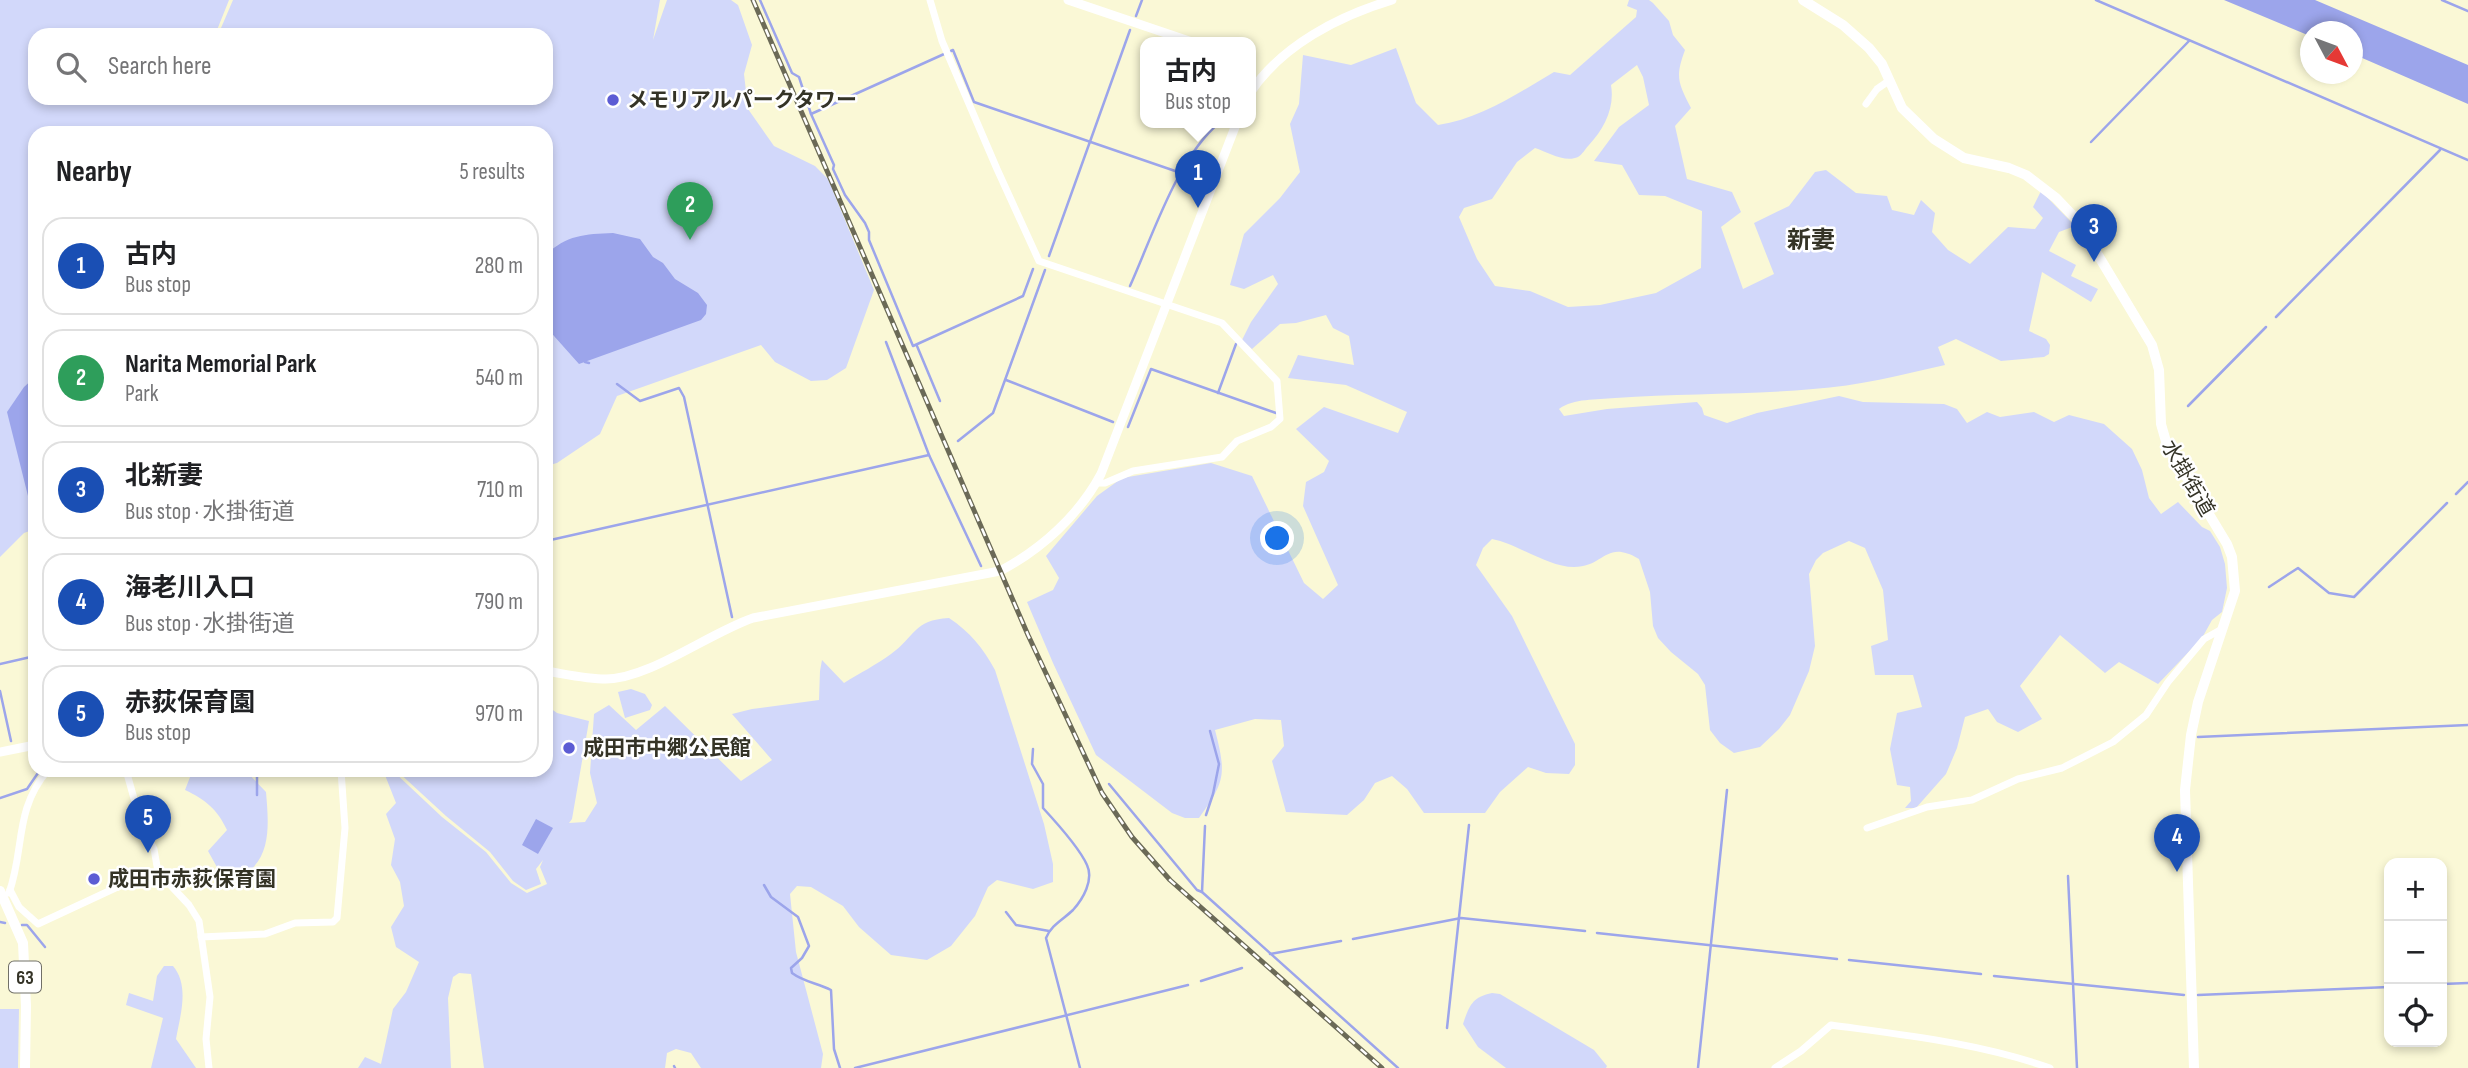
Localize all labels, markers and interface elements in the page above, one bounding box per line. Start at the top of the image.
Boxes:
north arrow [2300,21,2363,84]
search box [28,28,553,105]
popup [1140,37,1256,128]
icon: search [52,48,90,86]
text: Search here [108,51,211,82]
text: 古内 [1165,57,1217,88]
place label: メモリアルパークタワー [627,88,857,113]
text: Bus stop [1165,88,1231,116]
marker: メモリアルパークタワー [605,92,621,108]
pin: 1 [1175,150,1221,208]
text: Nearby [56,154,132,190]
text: 5 results [459,158,525,186]
pin: 2 [667,182,713,240]
pin: 3 [2071,204,2117,262]
district label: 新妻 [1787,226,1835,255]
text: 古内 [125,240,177,271]
text: 1 [76,252,86,280]
text: 280 m [475,252,523,280]
text: Bus stop [125,271,191,299]
text: Narita Memorial Park [125,349,317,380]
text: 2 [76,364,86,392]
text: 540 m [475,364,523,392]
text: Park [125,380,159,408]
street label: 水掛街道 [2156,436,2219,521]
text: 北新妻 [125,461,203,492]
text: 3 [76,476,86,504]
text: 710 m [477,476,523,504]
text: Bus stop · 水掛街道 [125,498,295,526]
your location [1260,521,1294,555]
text: 海老川入口 [125,573,255,604]
text: 4 [76,588,86,616]
text: 790 m [475,588,523,616]
text: Bus stop · 水掛街道 [125,610,295,638]
text: 赤荻保育園 [125,688,255,719]
text: 5 [76,700,86,728]
text: 970 m [475,700,523,728]
text: Bus stop [125,719,191,747]
place label: 成田市中郷公民館 [583,736,751,761]
marker: 成田市中郷公民館 [561,740,577,756]
pin: 5 [125,795,171,853]
pin: 4 [2154,814,2200,872]
map controls [2384,858,2447,1047]
button: + [2384,858,2447,921]
place label: 成田市赤荻保育園 [108,867,276,892]
marker: 成田市赤荻保育園 [86,871,102,887]
button: − [2384,921,2447,984]
road number: 63 [9,962,41,993]
button: locate [2384,984,2447,1047]

